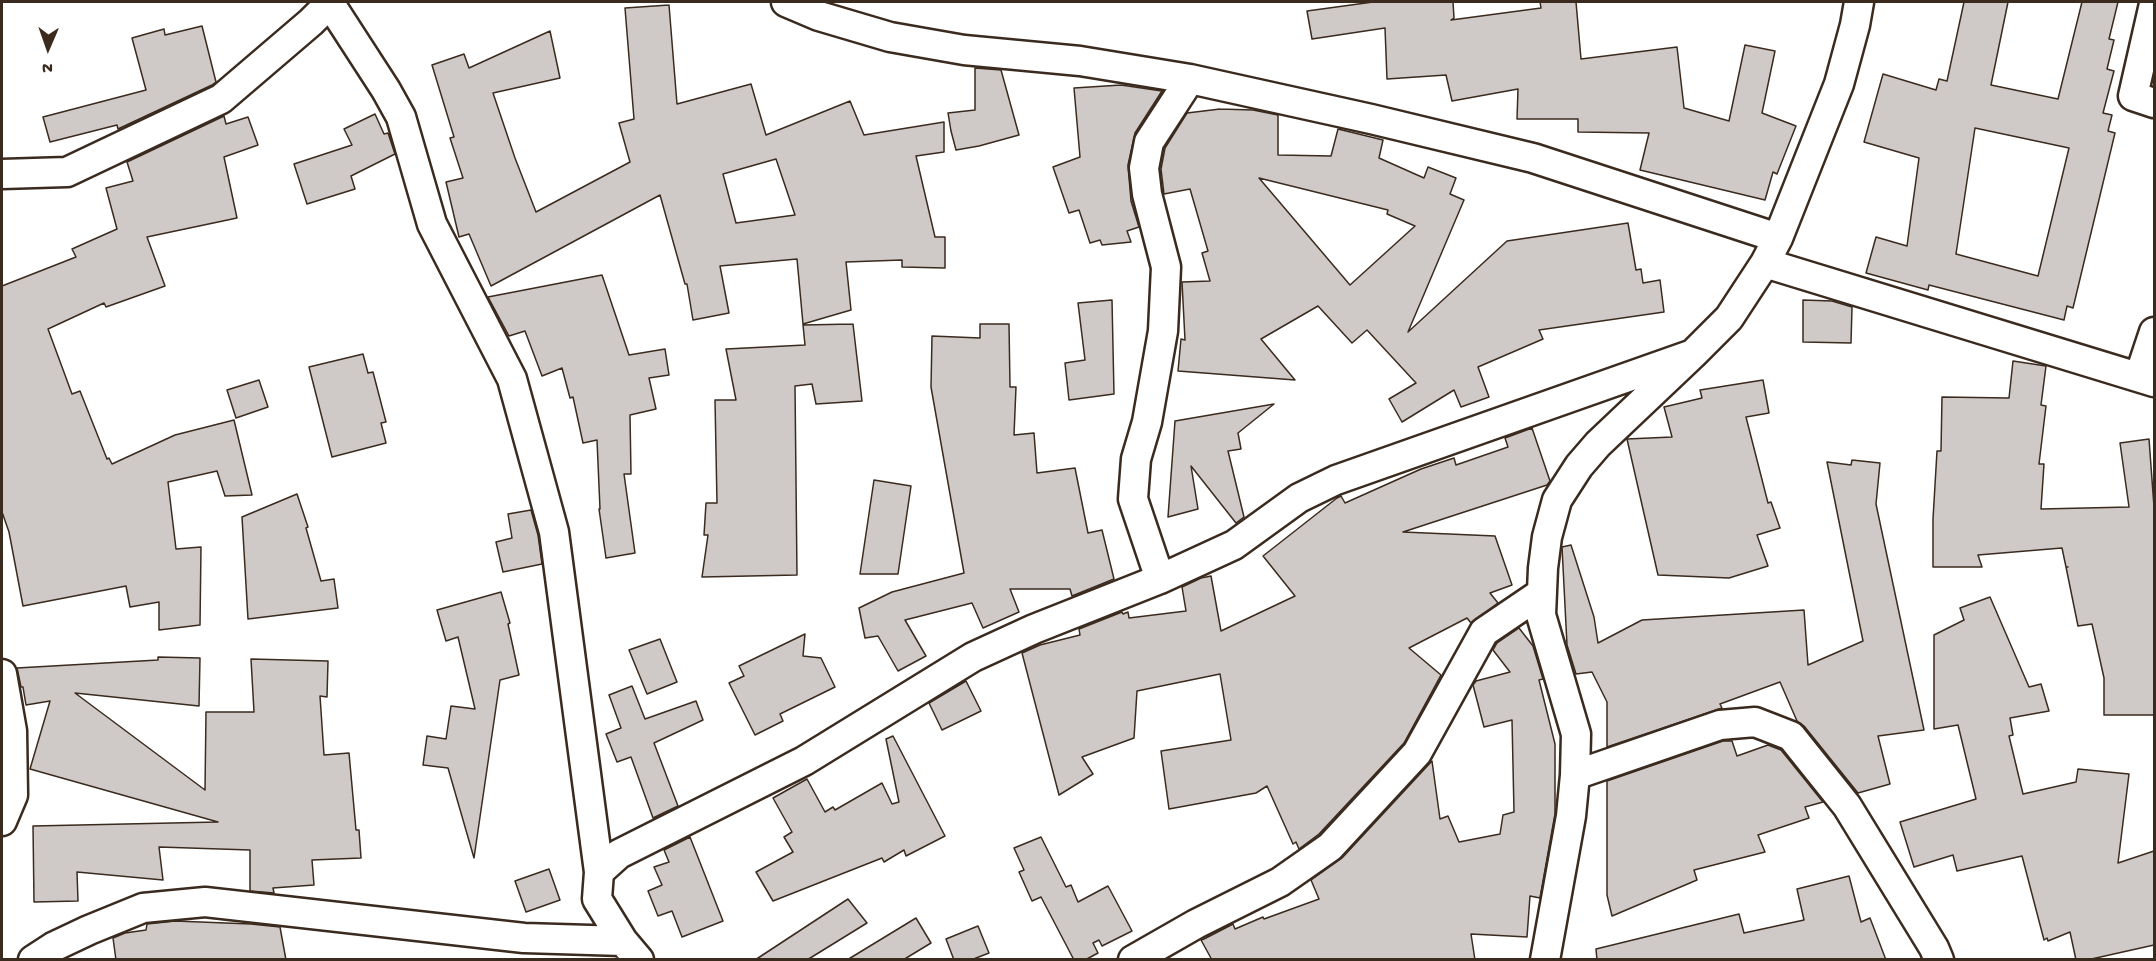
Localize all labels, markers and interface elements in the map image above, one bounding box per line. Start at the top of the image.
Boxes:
north arrow [18,18,78,78]
text: N [42,57,53,76]

